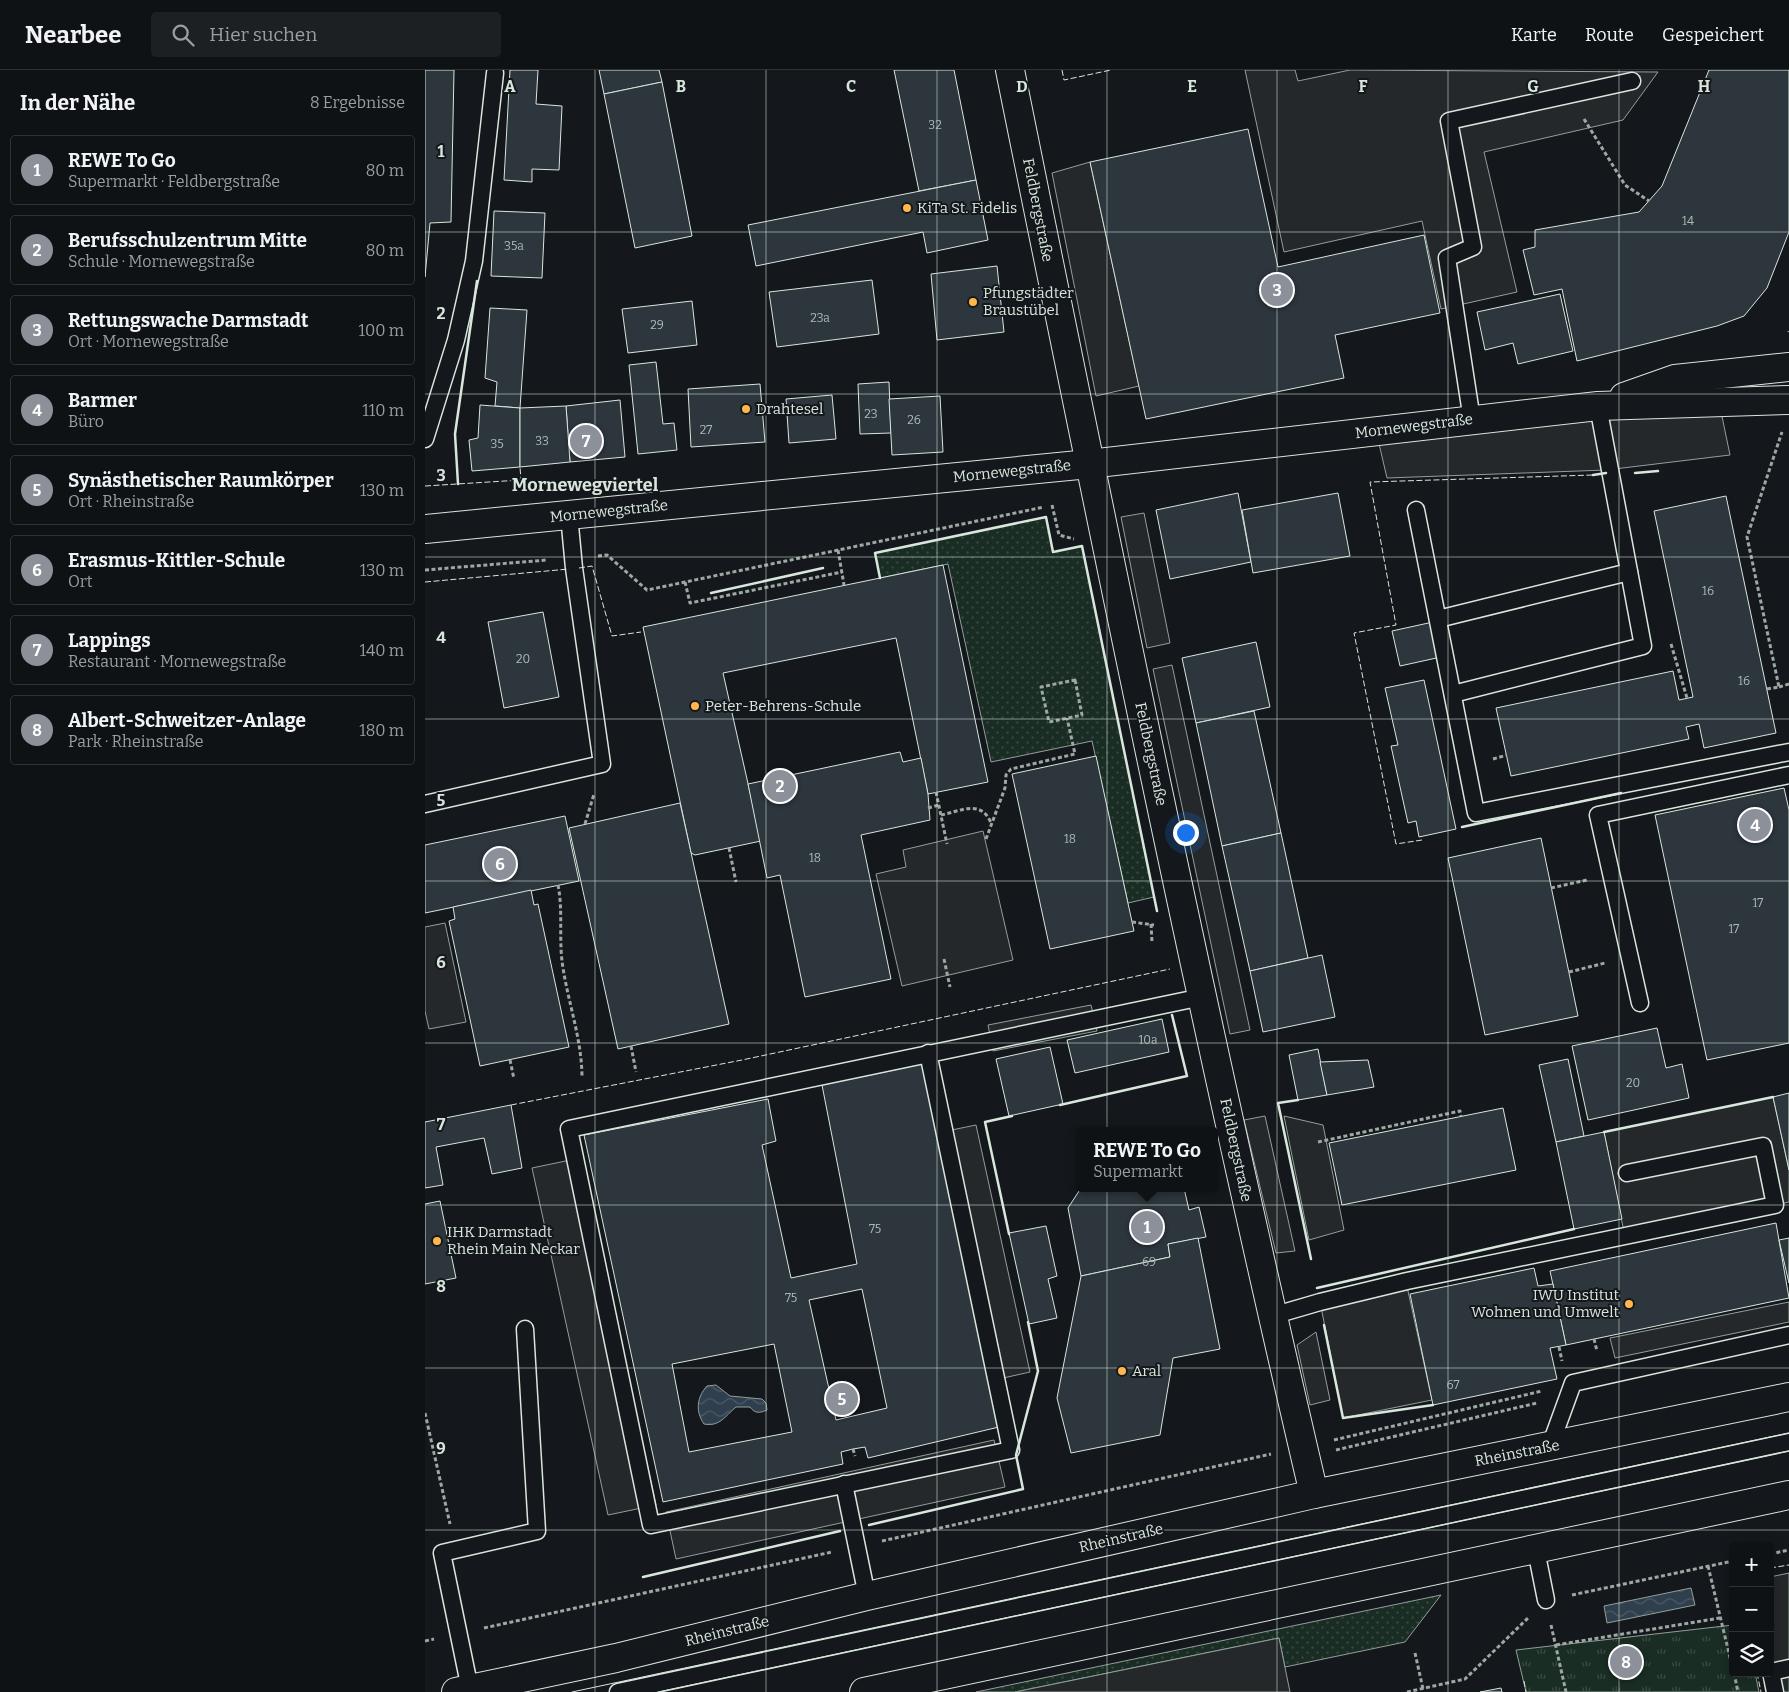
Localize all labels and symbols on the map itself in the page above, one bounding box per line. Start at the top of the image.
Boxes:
text: A [504,77,516,96]
text: B [676,77,686,96]
text: C [846,77,856,96]
text: D [1016,77,1028,96]
text: E [1187,77,1197,96]
text: F [1359,77,1368,96]
text: G [1527,77,1539,96]
text: H [1698,77,1711,96]
house number: 32 [928,118,942,132]
text: 1 [438,142,445,161]
street label: Feldbergstraße [1019,157,1057,263]
place label: KiTa St. Fidelis [917,199,1017,217]
marker: KiTa St. Fidelis [901,202,913,214]
house number: 14 [1682,214,1694,228]
house number: 35a [504,239,524,253]
pin: 3 [1261,271,1293,309]
place label: Pfungstädter Braustübel [983,284,1074,319]
marker: Pfungstädter Braustübel [967,296,979,308]
text: 2 [436,304,446,323]
house number: 23a [810,311,830,325]
house number: 29 [650,318,664,332]
place label: Drahtesel [756,400,823,418]
marker: Drahtesel [740,403,752,415]
house number: 23 [864,407,878,421]
street label: Mornewegstraße [1354,410,1474,442]
house number: 26 [907,413,921,427]
pin: 7 [570,422,602,460]
house number: 27 [700,423,712,437]
house number: 33 [535,434,549,448]
house number: 35 [490,437,504,451]
street label: Mornewegstraße [952,456,1072,486]
text: 3 [436,466,446,485]
district label: Mornewegviertel [512,474,659,496]
street label: Mornewegstraße [549,496,669,526]
house number: 16 [1702,584,1714,598]
text: 4 [436,628,446,647]
house number: 20 [516,652,530,666]
house number: 16 [1738,674,1750,688]
place label: Peter-Behrens-Schule [705,697,861,715]
marker: Peter-Behrens-Schule [689,700,701,712]
street label: Feldbergstraße [1131,701,1171,807]
pin: 2 [764,767,796,805]
text: 5 [437,791,446,810]
pin: 4 [1739,806,1771,844]
your location [1173,820,1199,846]
house number: 18 [1064,832,1076,846]
pin: 6 [484,845,516,883]
house number: 18 [809,851,821,865]
house number: 17 [1753,896,1763,910]
house number: 17 [1729,922,1739,936]
text: 6 [436,953,446,972]
house number: 10a [1138,1033,1158,1047]
house number: 20 [1626,1076,1640,1090]
street label: Feldbergstraße [1216,1097,1256,1203]
text: 7 [437,1115,446,1134]
pin: 1 [1131,1208,1163,1246]
house number: 75 [869,1222,881,1236]
place label: IHK Darmstadt Rhein Main Neckar [447,1223,580,1258]
marker: IHK Darmstadt Rhein Main Neckar [431,1235,443,1247]
house number: 69 [1142,1255,1156,1269]
text: 8 [436,1277,446,1296]
place label: IWU Institut Wohnen und Umwelt [1471,1286,1620,1321]
house number: 75 [785,1291,797,1305]
marker: IWU Institut Wohnen und Umwelt [1623,1298,1635,1310]
place label: Aral [1132,1362,1161,1380]
marker: Aral [1116,1365,1128,1377]
house number: 67 [1447,1378,1459,1392]
pin: 5 [826,1380,858,1418]
street label: Rheinstraße [1473,1436,1561,1470]
text: 9 [436,1439,446,1458]
street label: Rheinstraße [1077,1520,1165,1556]
street label: Rheinstraße [683,1612,771,1650]
pin: 8 [1610,1643,1642,1681]

